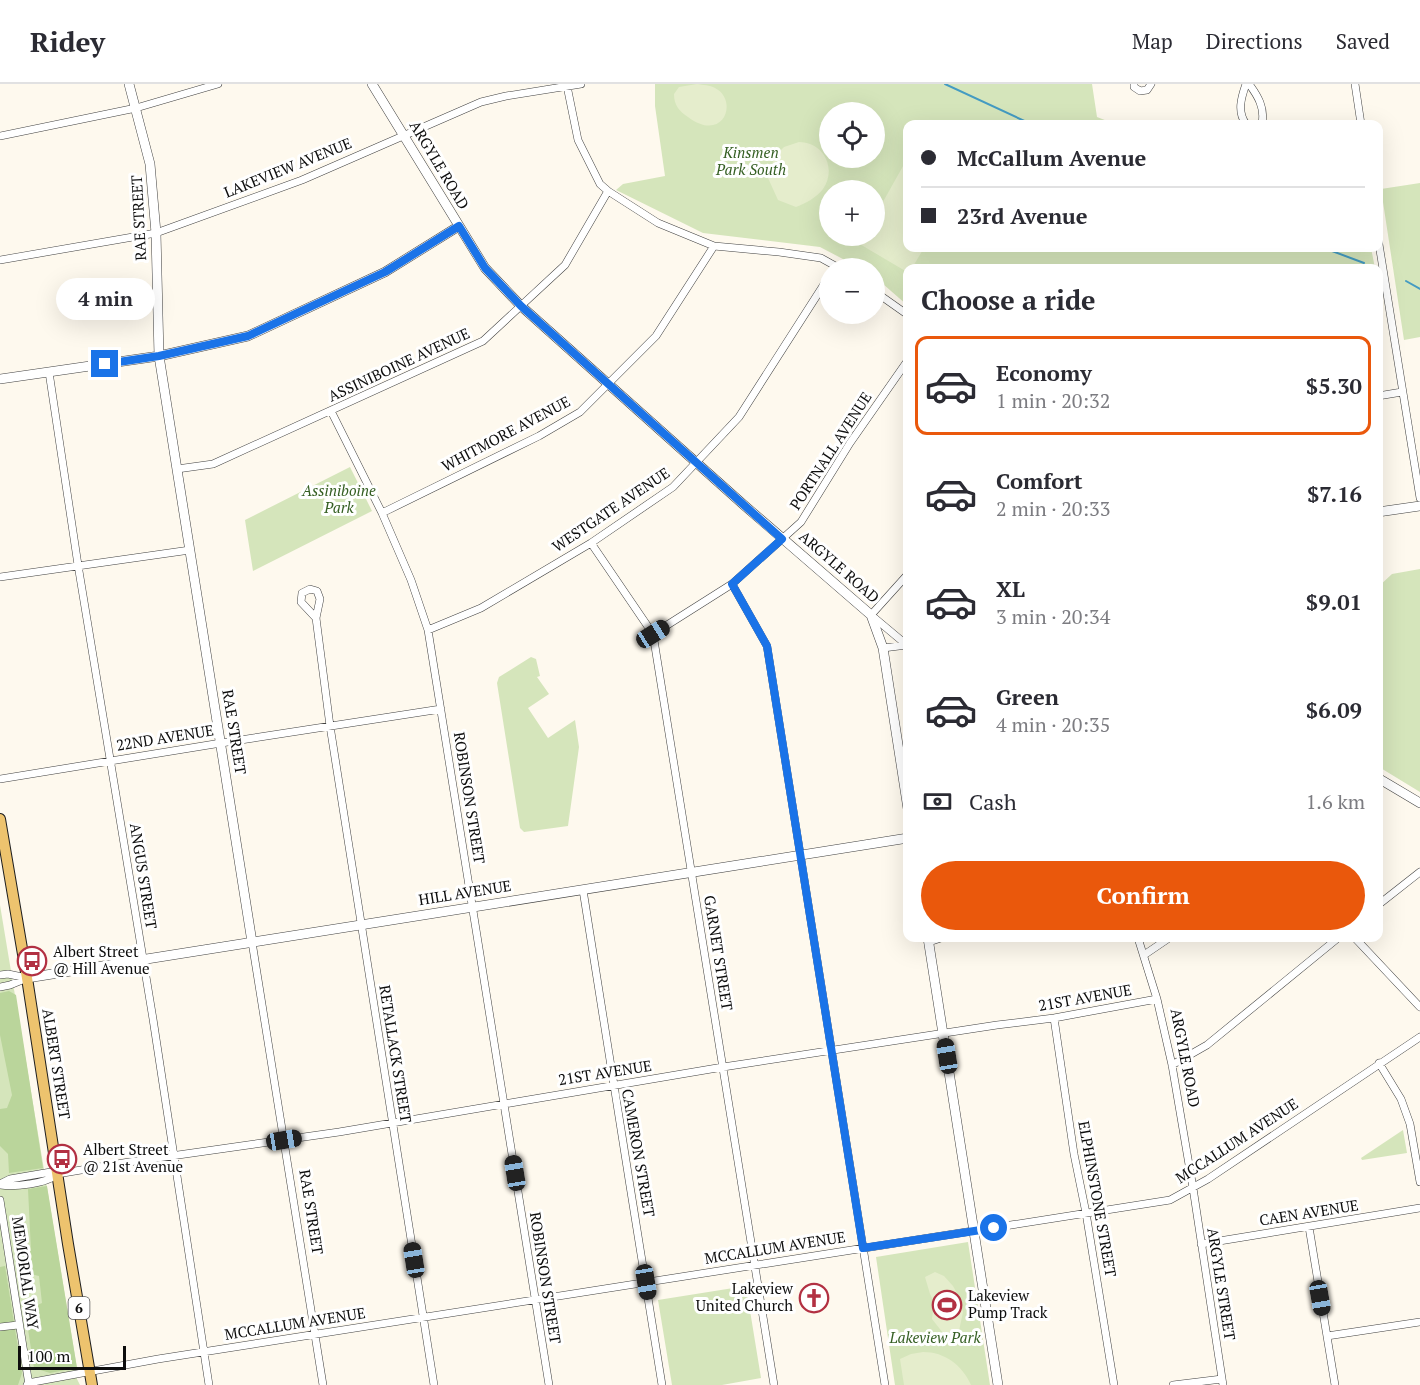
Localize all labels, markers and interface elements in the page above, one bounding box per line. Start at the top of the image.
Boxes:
text: Ridey [30,23,105,60]
text: Map [1132,27,1173,55]
text: Directions [1206,27,1303,55]
text: Saved [1336,27,1390,55]
map controls [819,102,885,324]
button: locate [819,102,885,168]
street label: ARGYLE ROAD [405,116,474,213]
street label: LAKEVIEW AVENUE [221,132,354,202]
park label: Kinsmen Park South [715,142,786,179]
text: McCallum Avenue [957,143,1146,172]
street label: RAE STREET [126,175,150,261]
button: + [819,180,885,246]
text: 23rd Avenue [957,201,1088,230]
button: − [819,258,885,324]
callout: 4 min [56,277,154,319]
text: Choose a ride [921,282,1096,318]
text: 4 min [78,285,133,312]
street label: ASSINIBOINE AVENUE [325,322,473,406]
route end [91,350,118,377]
text: Economy [996,358,1092,387]
icon: car [924,359,978,413]
text: $5.30 [1306,371,1362,400]
text: 1 min · 20:32 [996,387,1110,414]
street label: PORTNALL AVENUE [785,388,876,513]
street label: WHITMORE AVENUE [438,391,573,475]
street label: WESTGATE AVENUE [548,462,673,556]
text: Comfort [996,466,1082,495]
icon: car [924,467,978,521]
text: $7.16 [1307,479,1362,508]
park label: Assiniboine Park [301,480,376,517]
text: 2 min · 20:33 [996,495,1110,522]
street label: ARGYLE ROAD [795,526,884,607]
text: XL [996,574,1025,603]
icon: car [924,575,978,629]
text: $9.01 [1306,587,1362,616]
text: 3 min · 20:34 [996,603,1110,630]
car [633,617,673,651]
text: Green [996,682,1059,711]
icon: car [924,683,978,737]
street label: RAE STREET [218,688,252,776]
text: $6.09 [1306,695,1362,724]
text: 4 min · 20:35 [996,711,1110,738]
street label: 22ND AVENUE [115,719,215,755]
street label: ROBINSON STREET [450,731,490,865]
icon: cash [921,785,954,818]
text: Cash [969,787,1017,816]
text: 1.6 km [1306,788,1365,815]
street label: ANGUS STREET [126,821,162,930]
button: Confirm [921,861,1365,930]
street label: HILL AVENUE [417,875,513,909]
street label: GARNET STREET [700,894,738,1012]
place label: Albert Street @ Hill Avenue [53,941,150,978]
bus stop icon: Albert Street @ Hill Avenue [16,945,48,977]
street label: 21ST AVENUE [1037,979,1133,1015]
street label: RETALLACK STREET [375,984,417,1124]
street label: ALBERT STREET [38,1007,76,1121]
street label: ARGYLE ROAD [1167,1007,1205,1109]
car [935,1037,959,1075]
street label: 21ST AVENUE [557,1055,653,1089]
street label: CAMERON STREET [618,1087,660,1218]
street label: MCCALLUM AVENUE [1171,1093,1302,1187]
street label: ELPHINSTONE STREET [1074,1119,1122,1278]
car [265,1128,303,1152]
place label: Albert Street @ 21st Avenue [83,1139,183,1176]
bus stop icon: Albert Street @ 21st Avenue [46,1143,78,1175]
car [503,1154,527,1192]
street label: RAE STREET [295,1168,329,1256]
street label: CAEN AVENUE [1258,1194,1360,1230]
street label: ROBINSON STREET [526,1211,566,1345]
route start [980,1214,1007,1241]
street label: MEMORIAL WAY [8,1215,44,1331]
street label: MCCALLUM AVENUE [703,1226,847,1268]
street label: ARGYLE STREET [1203,1226,1241,1341]
car [402,1241,426,1279]
car [634,1263,658,1301]
place label: Lakeview United Church [696,1278,794,1315]
car [1308,1279,1332,1317]
church icon: Lakeview United Church [798,1282,830,1314]
place label: Lakeview Pump Track [968,1285,1048,1322]
sports icon: Lakeview Pump Track [931,1289,963,1321]
road number: 6 [68,1297,90,1319]
street label: MCCALLUM AVENUE [223,1302,367,1344]
park label: Lakeview Park [888,1327,981,1347]
scale bar [18,1343,126,1370]
text: 100 m [27,1345,70,1367]

